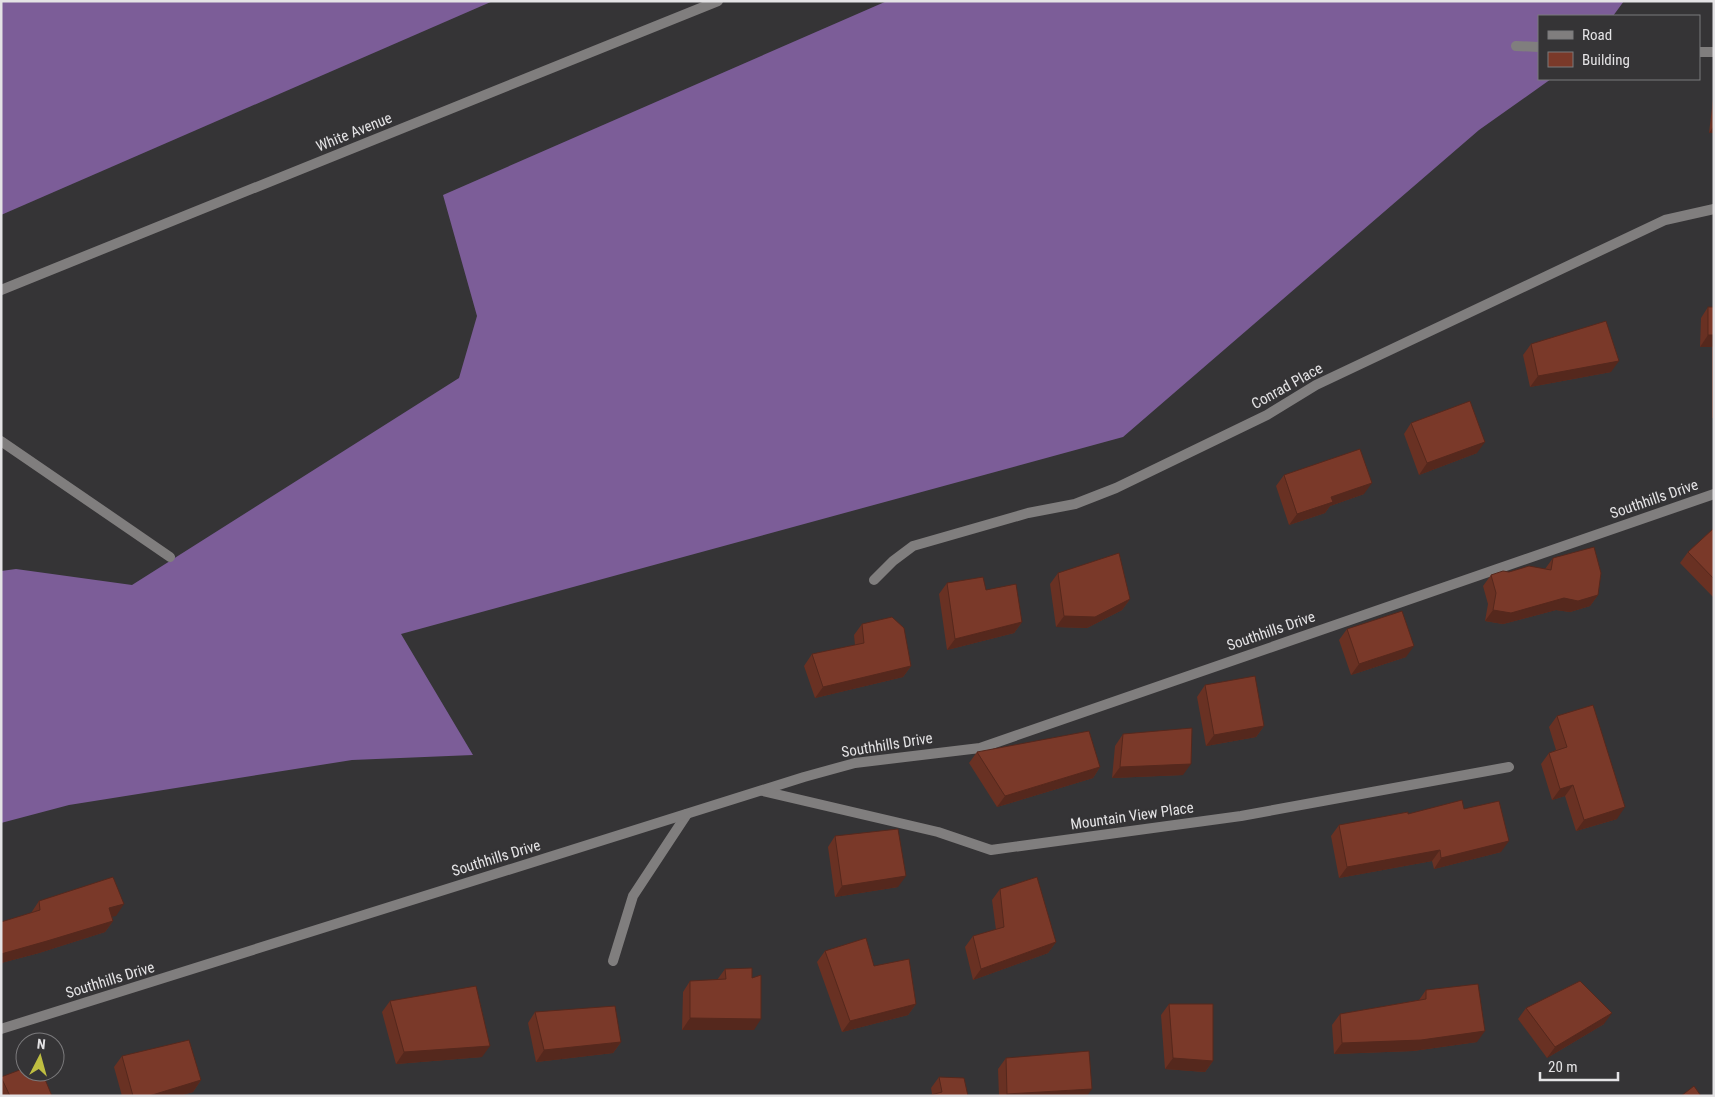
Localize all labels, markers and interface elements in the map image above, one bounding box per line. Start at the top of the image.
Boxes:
legend [1538,15,1700,80]
text: Road [1582,26,1612,44]
text: Building [1582,51,1630,69]
street label: White Avenue [313,109,395,155]
street label: Conrad Place [1248,359,1326,413]
street label: Southhills Drive [1608,476,1700,522]
street label: Southhills Drive [1225,608,1317,654]
street label: Southhills Drive [840,729,934,761]
street label: Mountain View Place [1069,798,1195,834]
street label: Southhills Drive [449,836,543,880]
street label: Southhills Drive [63,958,157,1002]
north arrow [15,1032,65,1082]
text: N [36,1036,46,1052]
scale bar [1540,1050,1618,1082]
text: 20 m [1548,1058,1578,1076]

